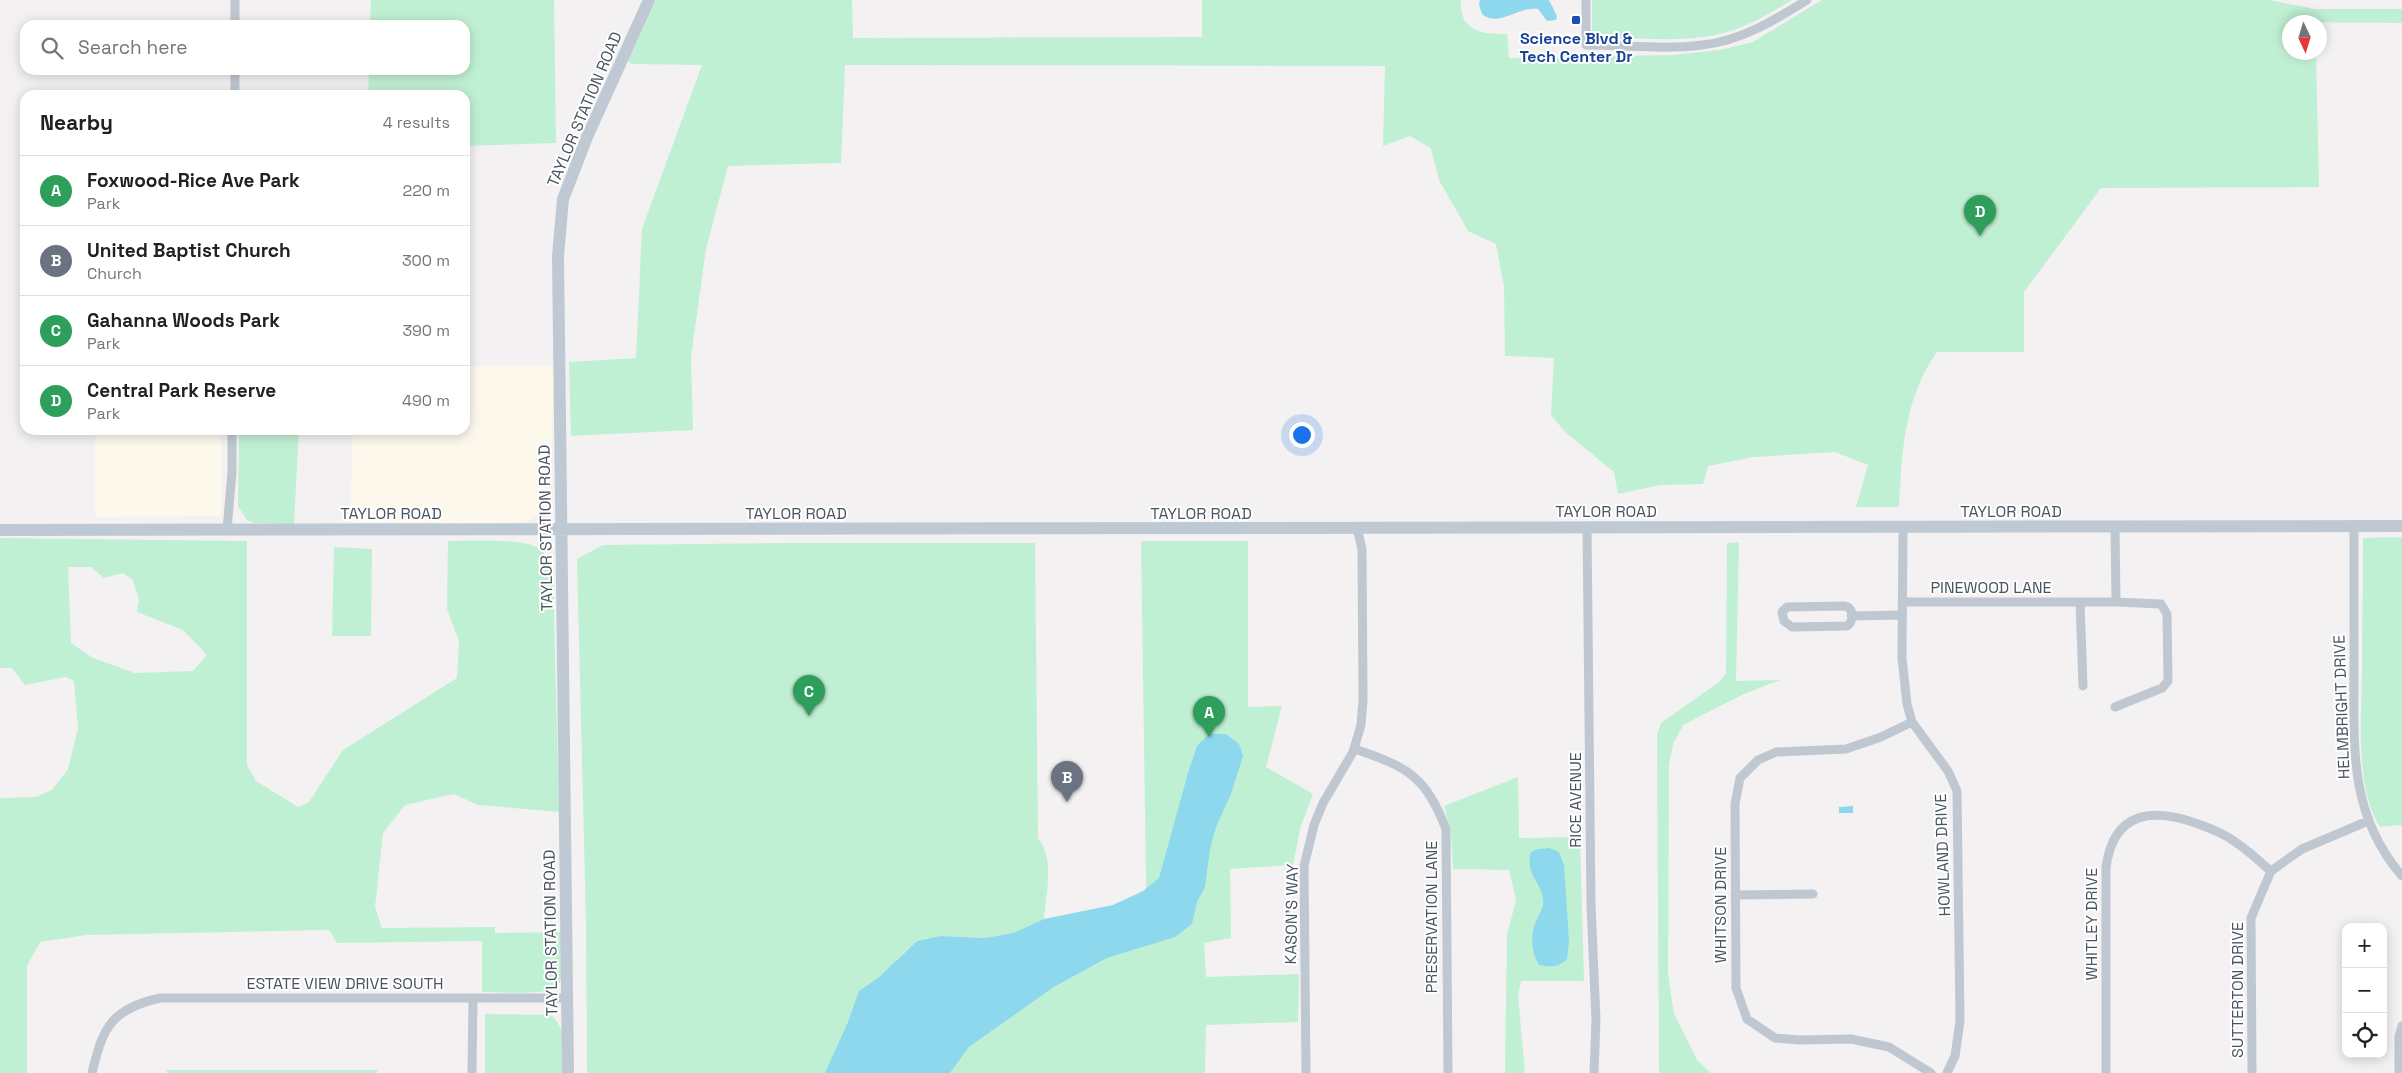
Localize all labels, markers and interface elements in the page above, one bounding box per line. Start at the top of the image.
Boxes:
marker: Science Blvd & Tech Center Dr [1570,14,1582,26]
north arrow [2282,15,2327,60]
search box [20,20,470,75]
street label: TAYLOR STATION ROAD [542,28,627,190]
place label: Science Blvd & Tech Center Dr [1519,28,1633,67]
icon: search [38,34,66,62]
text: Search here [78,35,188,60]
text: Nearby [40,109,113,136]
text: 4 results [383,112,450,133]
text: Foxwood-Rice Ave Park [87,168,300,193]
text: A [51,180,61,201]
text: 220 m [403,180,450,201]
text: Park [87,193,120,214]
pin: D [1964,195,1996,236]
text: United Baptist Church [87,238,291,263]
text: B [51,250,61,271]
text: 300 m [402,250,450,271]
text: Church [87,263,142,284]
text: Gahanna Woods Park [87,308,280,333]
text: C [51,320,61,341]
text: 390 m [402,320,450,341]
text: Park [87,333,120,354]
text: Central Park Reserve [87,378,276,403]
text: D [51,390,61,411]
text: 490 m [402,390,450,411]
text: Park [87,403,120,424]
your location [1289,422,1315,448]
street label: TAYLOR STATION ROAD [534,445,557,611]
street label: TAYLOR ROAD [1555,501,1657,522]
street label: TAYLOR ROAD [1960,501,2062,522]
street label: TAYLOR ROAD [340,503,442,524]
street label: TAYLOR ROAD [745,503,847,524]
street label: TAYLOR ROAD [1150,503,1252,524]
street label: PINEWOOD LANE [1930,577,2052,598]
street label: HELMBRIGHT DRIVE [2328,634,2355,779]
pin: C [793,675,825,716]
pin: A [1193,696,1225,737]
street label: RICE AVENUE [1565,752,1586,848]
pin: B [1051,761,1083,802]
street label: HOWLAND DRIVE [1930,793,1955,917]
street label: PRESERVATION LANE [1421,841,1442,993]
street label: WHITSON DRIVE [1710,847,1731,963]
street label: TAYLOR STATION ROAD [539,850,562,1016]
street label: KASON'S WAY [1280,863,1303,965]
street label: WHITLEY DRIVE [2081,868,2102,980]
street label: SUTTERTON DRIVE [2227,922,2248,1058]
map controls [2342,923,2387,1058]
button: + [2342,923,2387,968]
button: − [2342,968,2387,1013]
street label: ESTATE VIEW DRIVE SOUTH [246,973,444,994]
button: locate [2342,1013,2387,1058]

